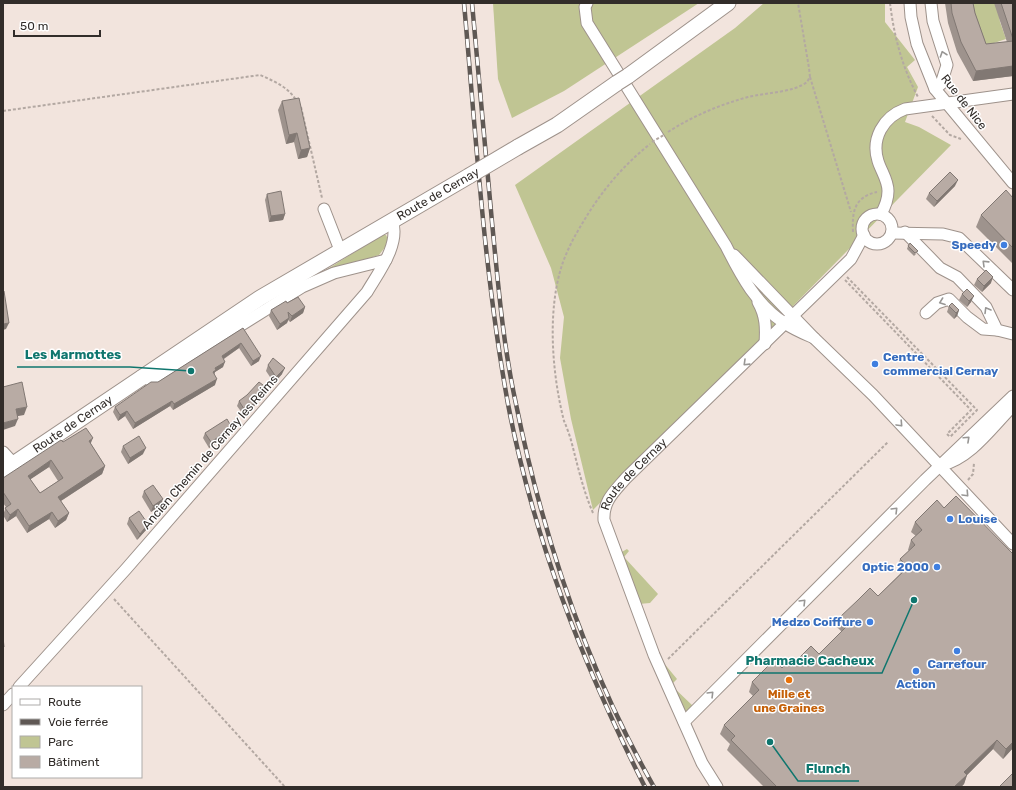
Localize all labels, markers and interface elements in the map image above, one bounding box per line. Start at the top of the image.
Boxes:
scale bar [14,12,100,38]
text: 50 m [20,19,48,33]
one-way arrow [940,51,948,58]
street label: Rue de Nice [938,72,990,133]
street label: Route de Cernay [394,165,482,223]
place label: Speedy [951,238,996,252]
marker: Speedy [999,240,1009,250]
one-way arrow [982,260,990,267]
one-way arrow [938,297,945,306]
one-way arrow [984,307,991,314]
callout: Les Marmottes [17,342,130,367]
text: Les Marmottes [25,347,121,362]
place label: Centre commercial Cernay [883,350,998,378]
one-way arrow [743,358,751,365]
marker: Centre commercial Cernay [870,359,880,369]
street label: Ancien Chemin de Cernay les Reims [139,372,281,532]
street label: Route de Cernay [30,392,115,456]
one-way arrow [895,419,902,427]
street label: Route de Cernay [598,435,670,512]
one-way arrow [962,436,970,443]
one-way arrow [961,489,969,497]
one-way arrow [890,507,898,515]
place label: Louise [958,512,997,526]
marker: Louise [945,514,955,524]
place label: Optic 2000 [862,560,929,574]
marker: Optic 2000 [932,562,942,572]
one-way arrow [798,599,806,607]
place label: Medzo Coiffure [772,615,862,629]
marker: Medzo Coiffure [865,617,875,627]
marker: Carrefour [952,646,962,656]
callout: Pharmacie Cacheux [737,648,882,673]
text: Pharmacie Cacheux [746,653,875,668]
place label: Carrefour [927,657,987,671]
marker: Action [911,666,921,676]
marker: Mille et une Graines [784,675,794,685]
place label: Action [896,677,936,691]
legend [12,686,142,778]
place label: Mille et une Graines [753,687,825,715]
one-way arrow [706,691,714,699]
text: Route [48,695,82,709]
text: Voie ferrée [48,715,108,729]
text: Parc [48,735,74,749]
text: Bâtiment [48,755,100,769]
callout: Flunch [798,756,859,781]
text: Flunch [806,761,850,776]

